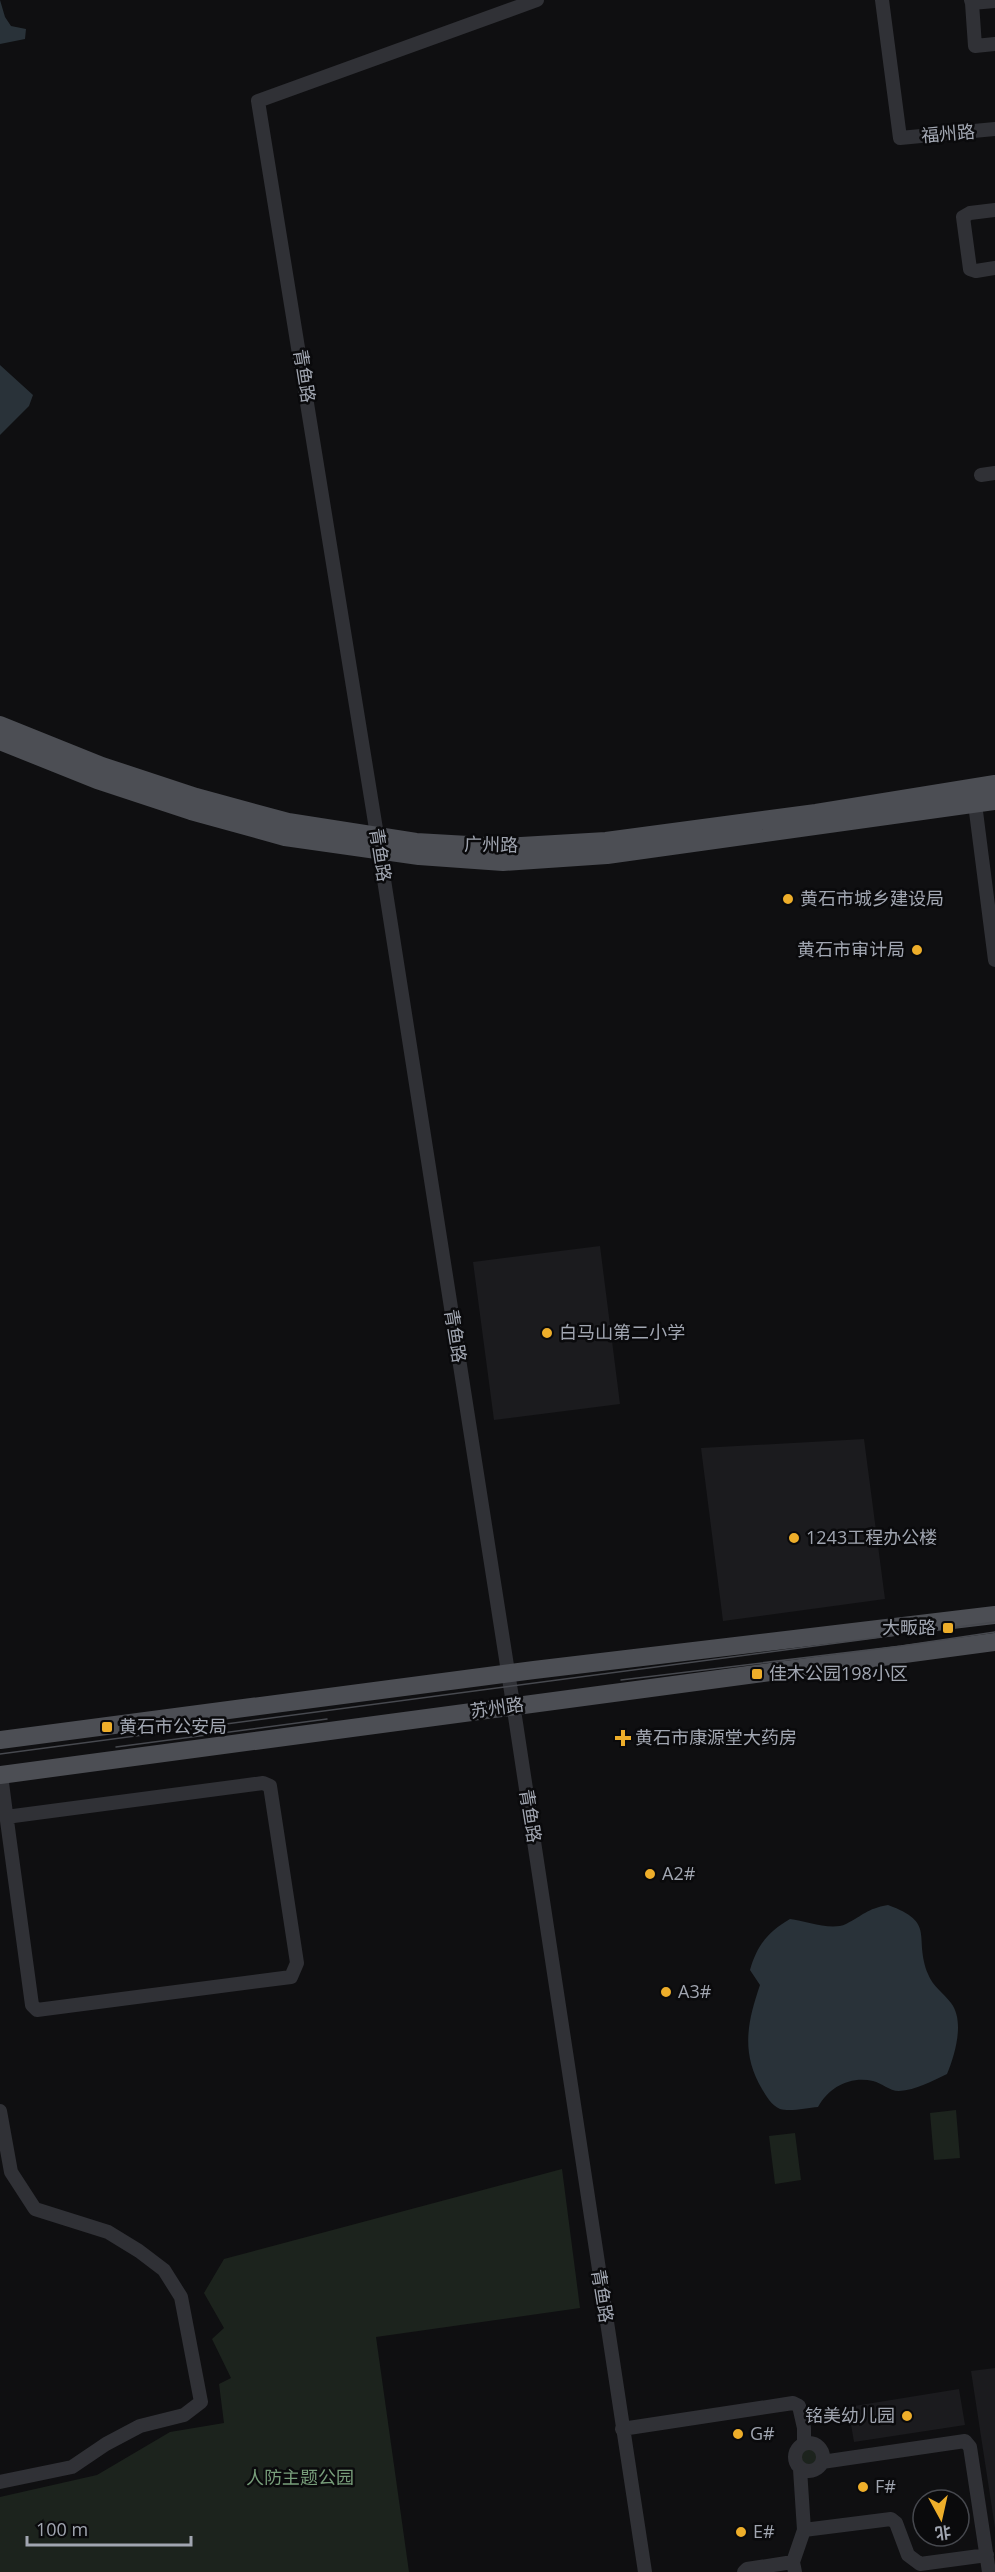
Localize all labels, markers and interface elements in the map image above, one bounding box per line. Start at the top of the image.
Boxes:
street label: 福州路 [920,119,976,147]
street label: 青鱼路 [289,347,321,404]
street label: 青鱼路 [365,826,397,883]
street label: 广州路 [464,832,518,856]
place label: 黄石市城乡建设局 [800,886,944,910]
marker: 黄石市城乡建设局 [781,892,795,906]
place label: 黄石市审计局 [797,937,905,961]
marker: 黄石市审计局 [910,943,924,957]
street label: 青鱼路 [440,1307,472,1364]
place label: 白马山第二小学 [559,1320,685,1344]
marker: 白马山第二小学 [540,1326,554,1340]
place label: 1243工程办公楼 [806,1525,937,1549]
marker: 1243工程办公楼 [787,1531,801,1545]
place label: 大畈路 [882,1615,936,1639]
marker: 大畈路 [941,1621,955,1635]
place label: 佳木公园198小区 [769,1661,908,1685]
marker: 佳木公园198小区 [750,1667,764,1681]
street label: 苏州路 [468,1691,525,1723]
place label: 黄石市公安局 [119,1714,227,1738]
marker: 黄石市公安局 [100,1720,114,1734]
place label: 黄石市康源堂大药房 [635,1725,797,1749]
marker: 黄石市康源堂大药房 [616,1731,630,1745]
street label: 青鱼路 [515,1787,547,1844]
place label: A2# [662,1861,696,1885]
marker: A2# [643,1867,657,1881]
place label: A3# [678,1979,712,2003]
marker: A3# [659,1985,673,1999]
street label: 青鱼路 [587,2267,619,2324]
place label: 铭美幼儿园 [805,2403,895,2427]
marker: 铭美幼儿园 [900,2409,914,2423]
place label: G# [750,2421,775,2445]
marker: G# [731,2427,745,2441]
park label: 人防主题公园 [246,2465,354,2489]
place label: F# [875,2474,896,2498]
marker: F# [856,2480,870,2494]
north arrow [911,2488,971,2548]
scale bar [27,2509,190,2547]
text: 100 m [36,2517,88,2541]
place label: E# [753,2519,775,2543]
text: 北 [934,2521,953,2545]
marker: E# [734,2525,748,2539]

